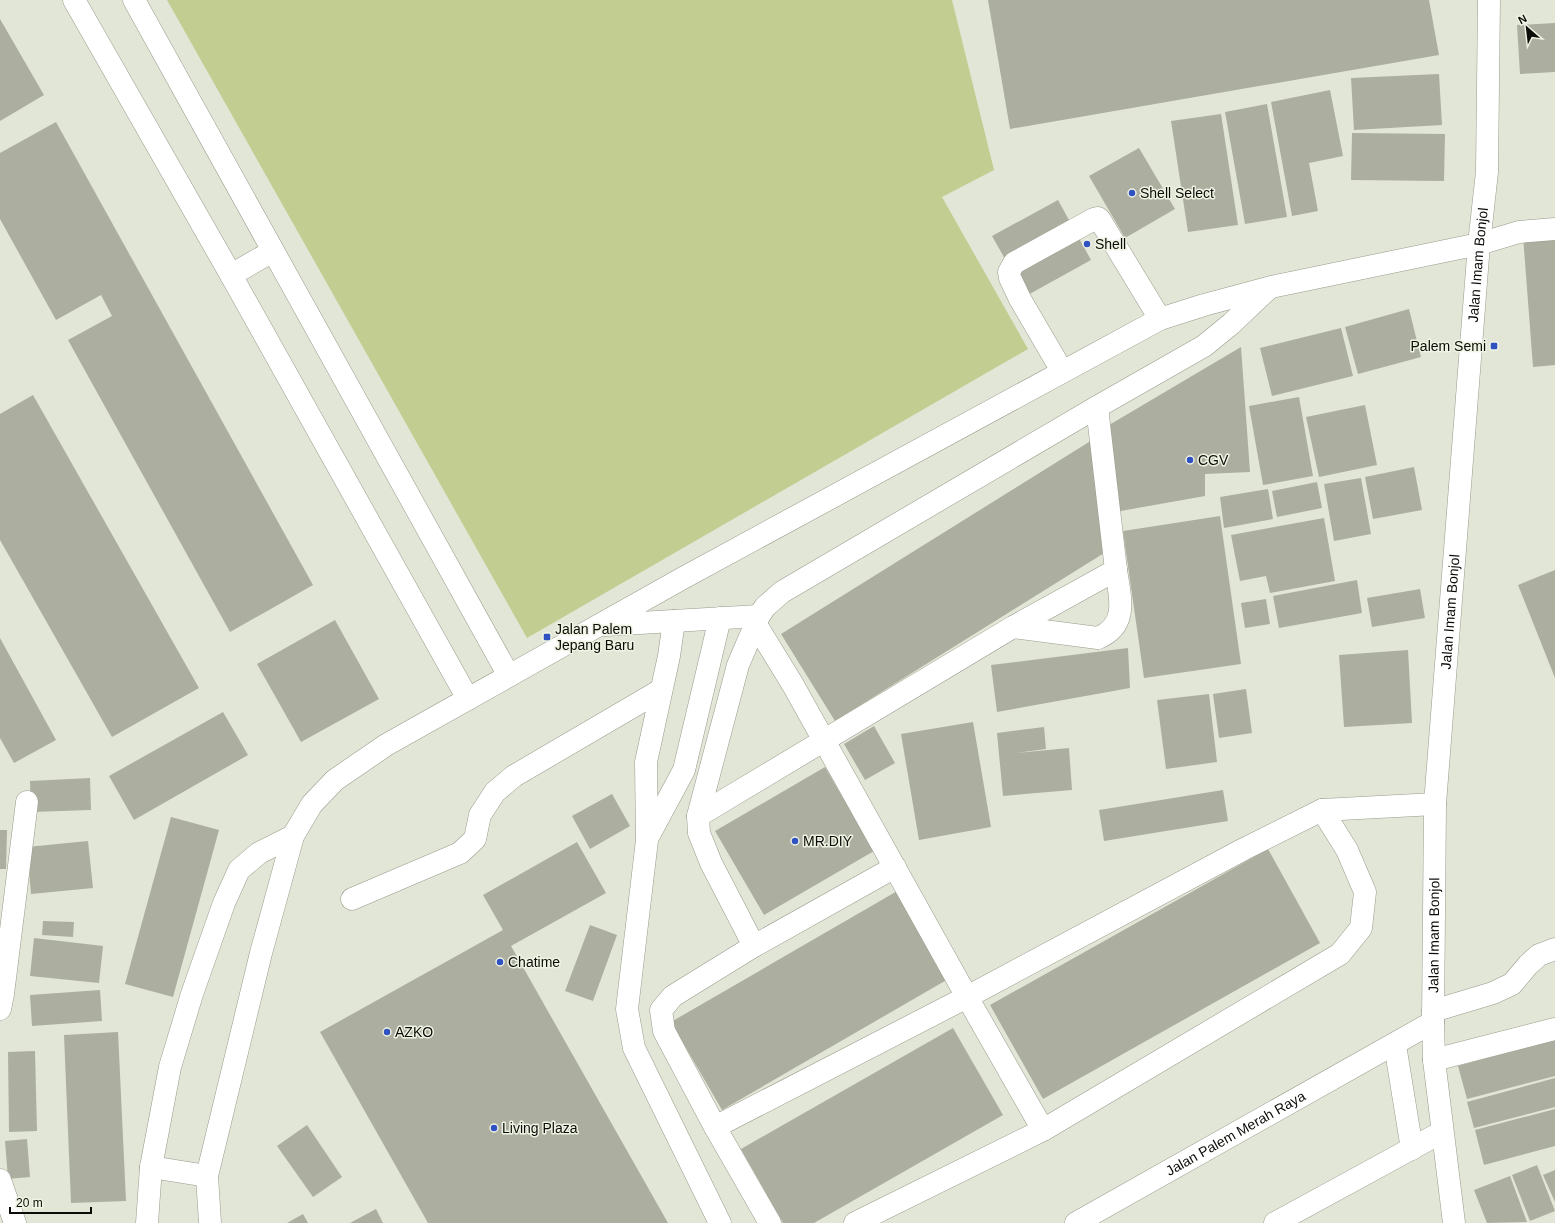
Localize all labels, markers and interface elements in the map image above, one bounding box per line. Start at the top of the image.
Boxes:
north arrow [1507,8,1547,48]
text: N [1516,12,1529,26]
place label: Shell Select [1140,185,1214,201]
marker: Shell Select [1127,188,1137,198]
street label: Jalan Imam Bonjol [1465,207,1491,323]
place label: Shell [1095,236,1126,252]
marker: Shell [1082,239,1092,249]
place label: Palem Semi [1411,338,1486,354]
marker: Palem Semi [1489,341,1499,351]
place label: CGV [1198,452,1229,468]
marker: CGV [1185,455,1195,465]
street label: Jalan Imam Bonjol [1438,554,1463,670]
place label: Jalan Palem Jepang Baru [555,621,634,653]
marker: Jalan Palem Jepang Baru [542,632,552,642]
place label: MR.DIY [803,833,853,849]
marker: MR.DIY [790,836,800,846]
street label: Jalan Imam Bonjol [1425,878,1442,993]
place label: Chatime [508,954,560,970]
marker: Chatime [495,957,505,967]
place label: AZKO [395,1024,433,1040]
marker: AZKO [382,1027,392,1037]
street label: Jalan Palem Merah Raya [1163,1088,1308,1179]
place label: Living Plaza [502,1120,578,1136]
marker: Living Plaza [489,1123,499,1133]
scale bar [10,1189,91,1215]
text: 20 m [16,1196,43,1210]

